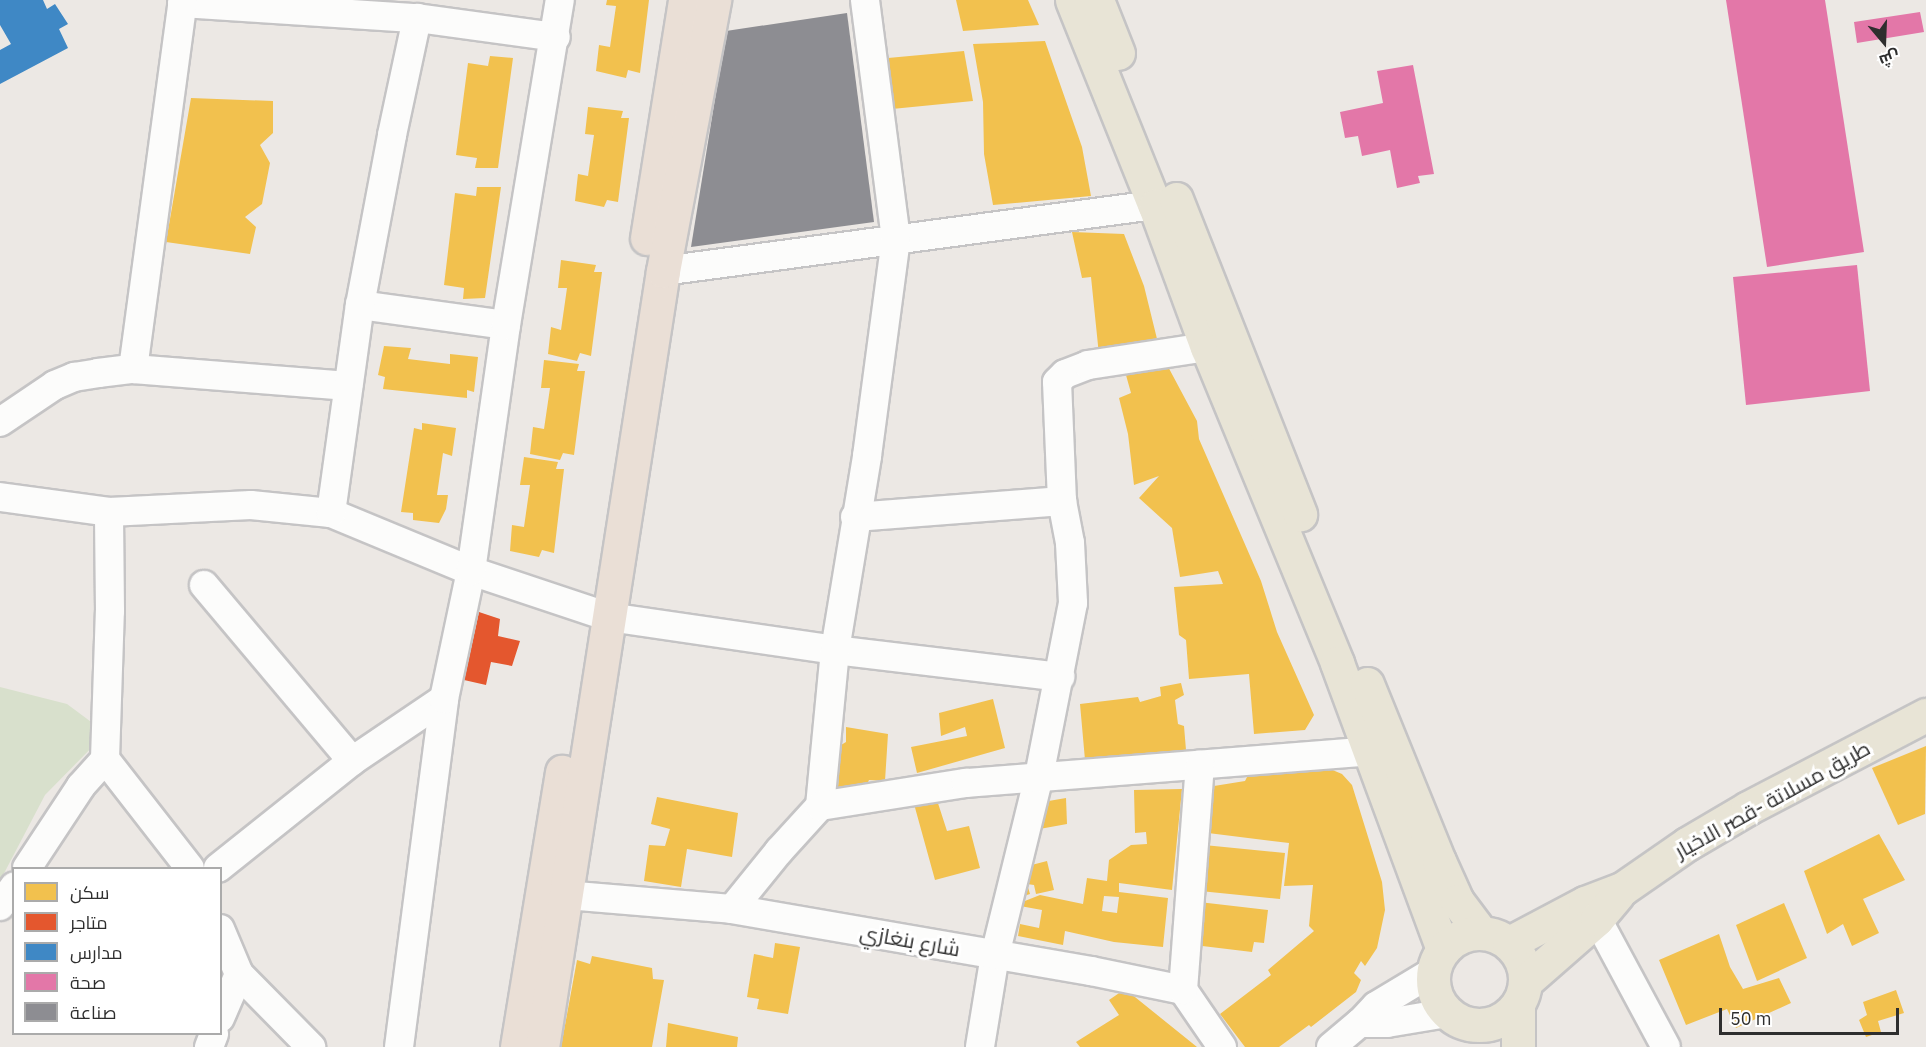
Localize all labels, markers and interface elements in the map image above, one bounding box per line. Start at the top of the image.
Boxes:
north arrow [1854,12,1914,72]
text: ش [1877,46,1903,72]
street label: طريق مسلاتة -قصر الاخيار [1670,735,1874,863]
legend [12,867,222,1035]
text: سكن [70,881,109,904]
text: متاجر [70,911,108,934]
street label: شارع بنغازي [858,919,962,961]
text: مدارس [70,941,123,964]
text: صحة [70,971,106,994]
scale bar [1722,996,1902,1034]
text: صناعة [70,1001,116,1024]
text: 50 m [1730,1007,1772,1030]

